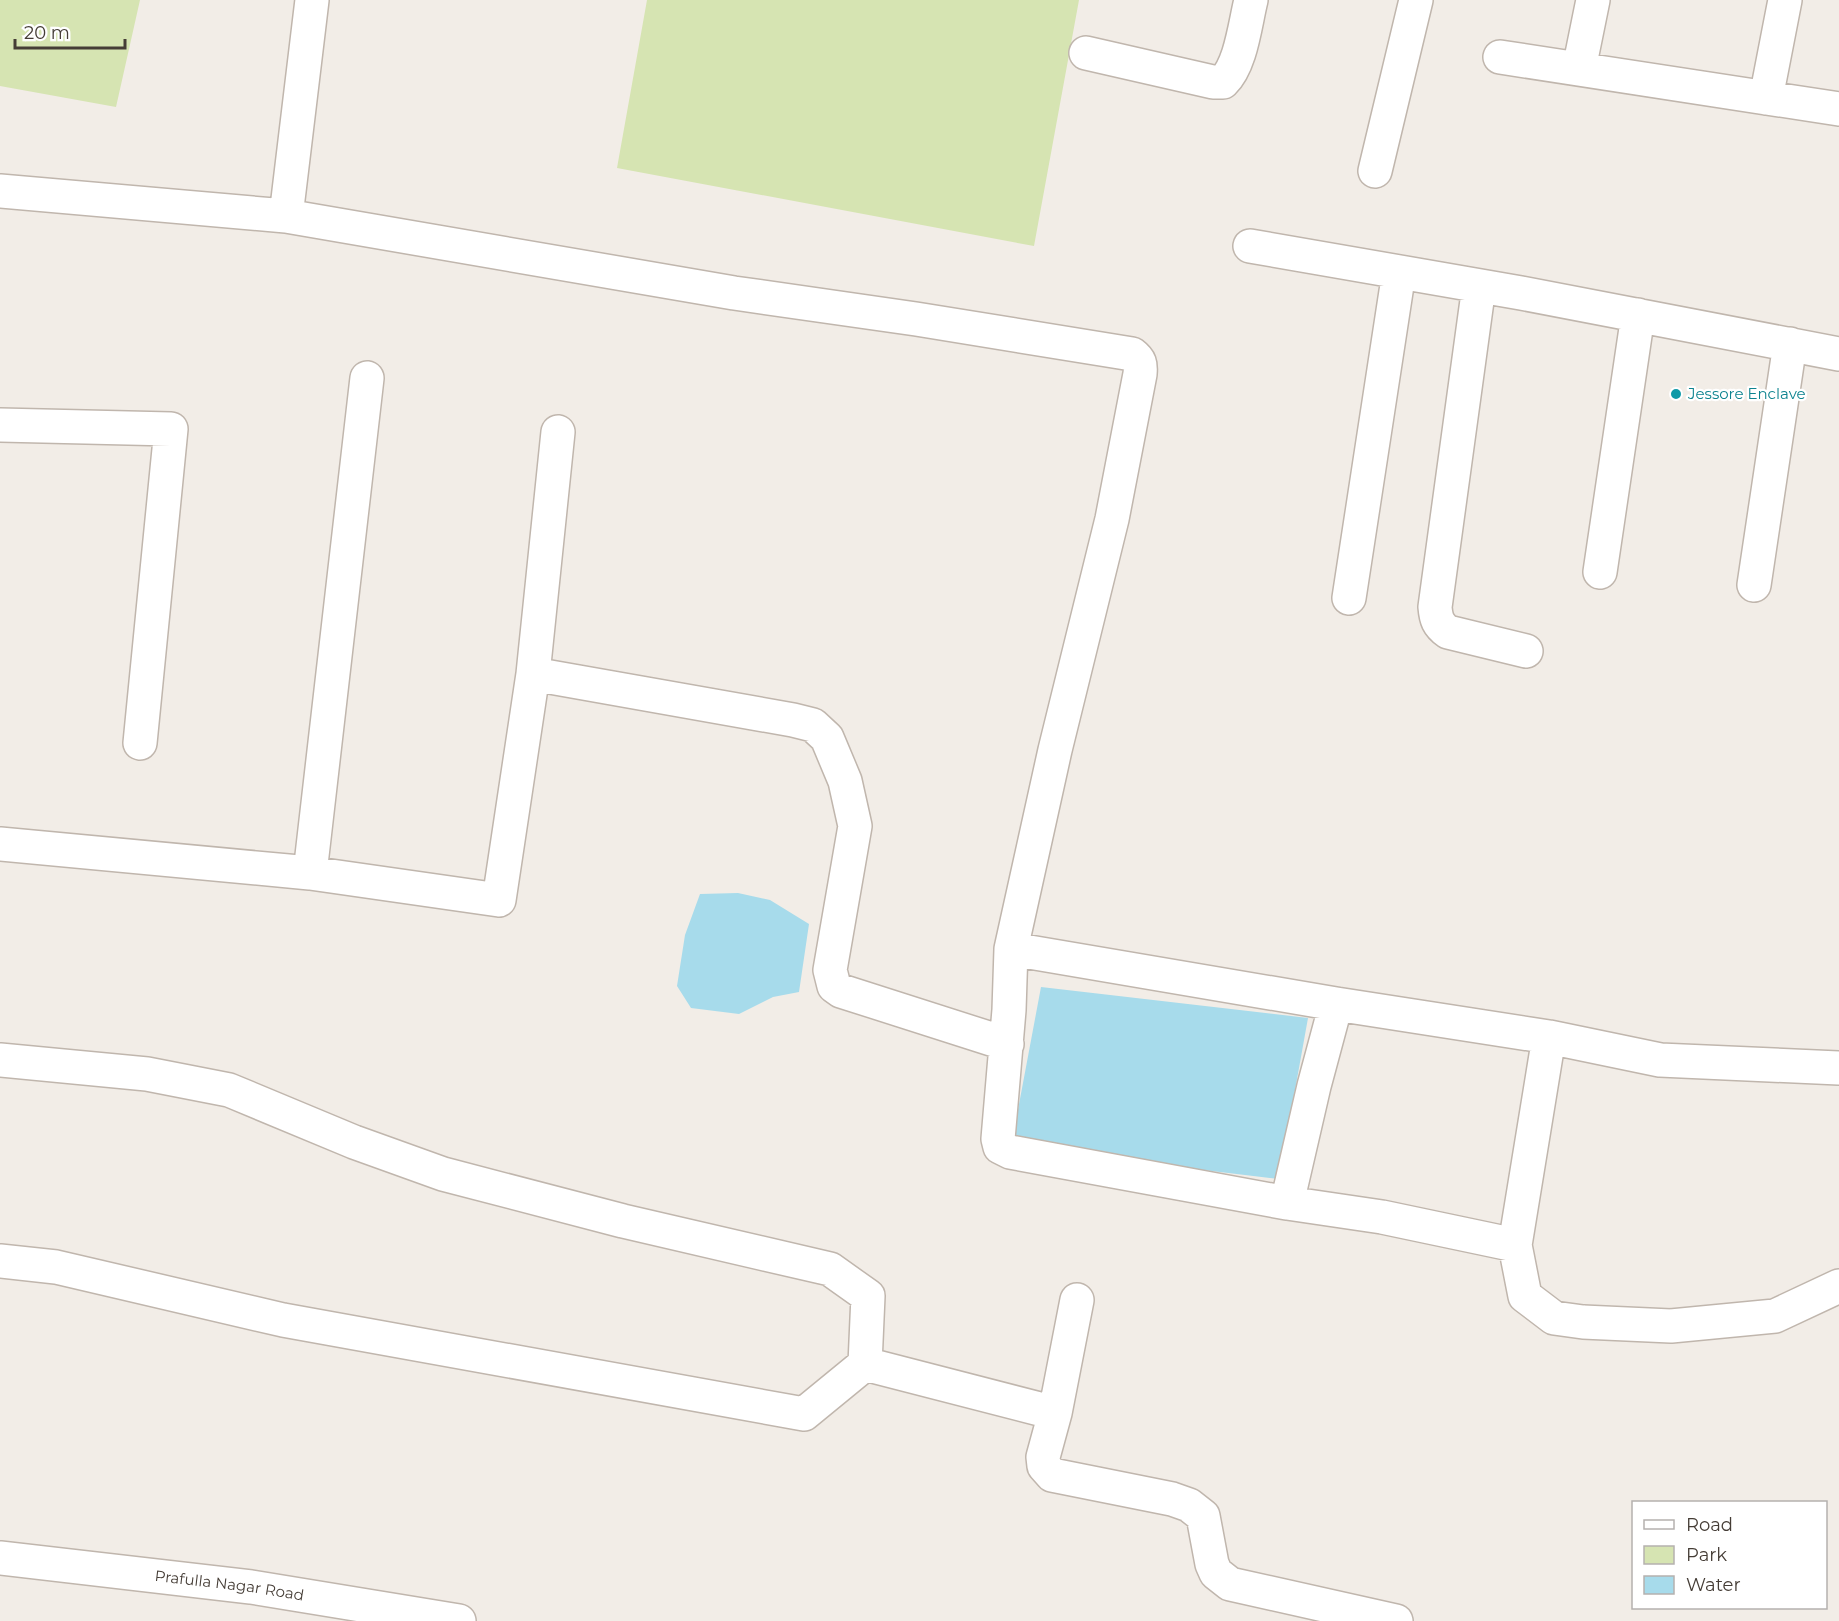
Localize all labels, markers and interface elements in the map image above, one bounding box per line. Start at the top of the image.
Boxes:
scale bar [15,12,124,50]
text: 20 m [24,22,70,44]
place label: Jessore Enclave [1687,384,1806,403]
marker: Jessore Enclave [1669,387,1683,401]
legend [1632,1501,1827,1609]
text: Road [1686,1514,1733,1536]
text: Park [1686,1544,1727,1566]
street label: Prafulla Nagar Road [154,1566,305,1605]
text: Water [1686,1574,1741,1596]

